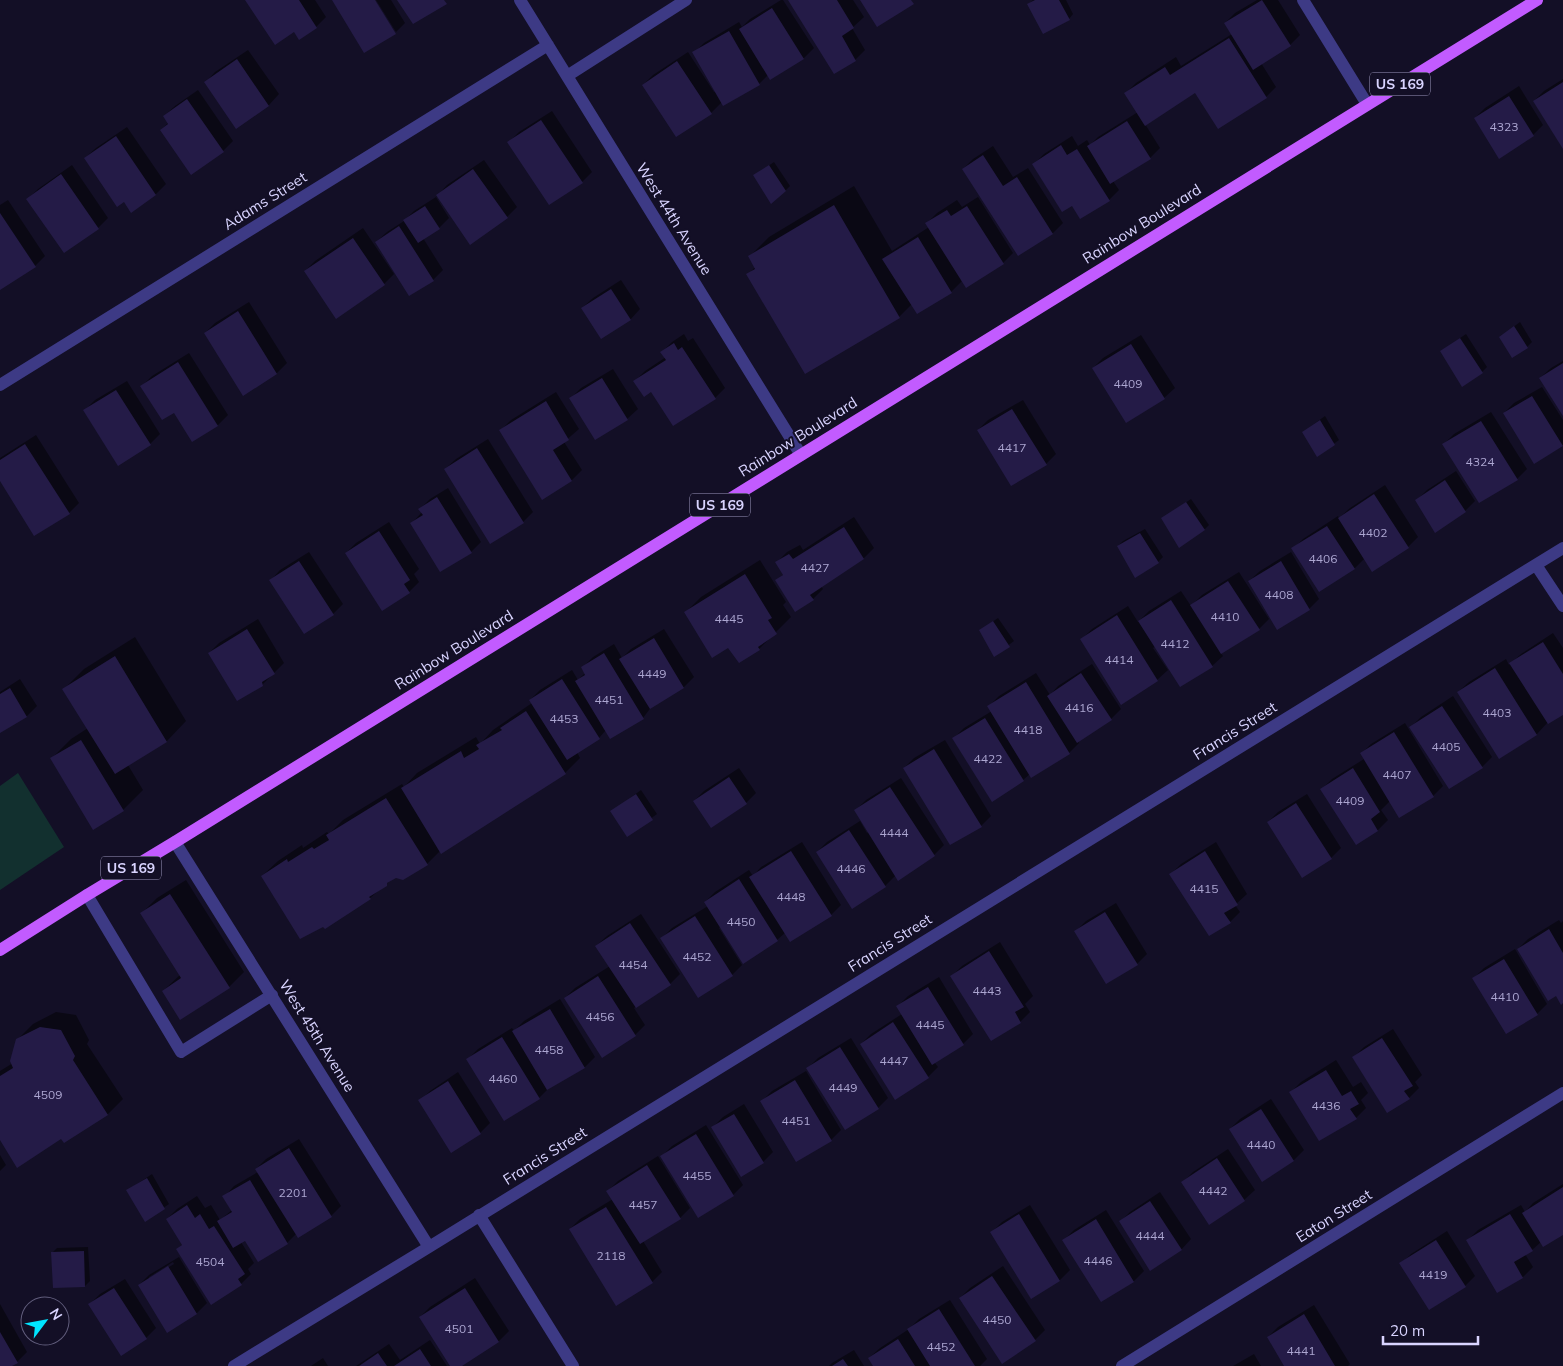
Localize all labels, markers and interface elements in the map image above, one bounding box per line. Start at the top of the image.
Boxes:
road number: US 169 [1370,72,1430,96]
house number: 4323 [1490,119,1518,134]
street label: West 44th Avenue [632,159,717,278]
street label: Adams Street [219,167,310,234]
street label: Rainbow Boulevard [1079,179,1205,268]
house number: 4409 [1114,376,1142,391]
street label: Rainbow Boulevard [735,392,861,481]
house number: 4417 [998,440,1026,455]
house number: 4324 [1466,454,1494,469]
road number: US 169 [690,494,750,516]
house number: 4402 [1359,525,1387,540]
house number: 4406 [1309,551,1337,566]
house number: 4427 [801,560,829,575]
house number: 4408 [1265,587,1293,602]
street label: Rainbow Boulevard [391,605,517,694]
house number: 4410 [1211,609,1239,624]
house number: 4445 [715,611,743,626]
house number: 4412 [1161,636,1189,651]
house number: 4414 [1105,652,1133,667]
house number: 4449 [638,666,666,681]
house number: 4451 [595,692,623,707]
street label: Francis Street [1189,697,1280,764]
house number: 4416 [1065,700,1093,715]
house number: 4403 [1483,705,1511,720]
house number: 4453 [550,711,578,726]
house number: 4418 [1014,722,1042,737]
house number: 4405 [1432,739,1460,754]
house number: 4422 [974,751,1002,766]
house number: 4407 [1383,767,1411,782]
house number: 4409 [1336,793,1364,808]
house number: 4444 [880,825,908,840]
road number: US 169 [101,856,161,880]
house number: 4446 [837,861,865,876]
house number: 4415 [1190,881,1218,896]
house number: 4448 [777,889,805,904]
street label: Francis Street [844,909,935,976]
house number: 4450 [727,914,755,929]
house number: 4452 [683,949,711,964]
house number: 4454 [619,957,647,972]
street label: West 45th Avenue [275,976,360,1095]
house number: 4443 [973,983,1001,998]
house number: 4410 [1491,989,1519,1004]
house number: 4456 [586,1009,614,1024]
house number: 4445 [916,1017,944,1032]
house number: 4458 [535,1042,563,1057]
house number: 4447 [880,1053,908,1068]
house number: 4460 [489,1071,517,1086]
house number: 4449 [829,1080,857,1095]
house number: 4509 [34,1087,62,1102]
house number: 4436 [1312,1098,1340,1113]
house number: 4451 [782,1113,810,1128]
street label: Francis Street [499,1122,590,1189]
house number: 4440 [1247,1137,1275,1152]
house number: 4455 [683,1168,711,1183]
house number: 4442 [1199,1183,1227,1198]
house number: 2201 [279,1185,307,1200]
street label: Eaton Street [1292,1185,1375,1246]
house number: 4457 [629,1197,657,1212]
house number: 4444 [1136,1228,1164,1243]
house number: 2118 [597,1248,625,1263]
house number: 4446 [1084,1253,1112,1268]
house number: 4504 [196,1254,224,1269]
house number: 4419 [1419,1267,1447,1282]
north arrow [20,1296,70,1346]
text: N [46,1305,66,1323]
house number: 4450 [983,1312,1011,1327]
scale bar [1383,1314,1478,1346]
house number: 4501 [445,1321,473,1336]
text: 20 m [1390,1321,1425,1340]
house number: 4452 [927,1339,955,1354]
house number: 4441 [1287,1343,1315,1358]

